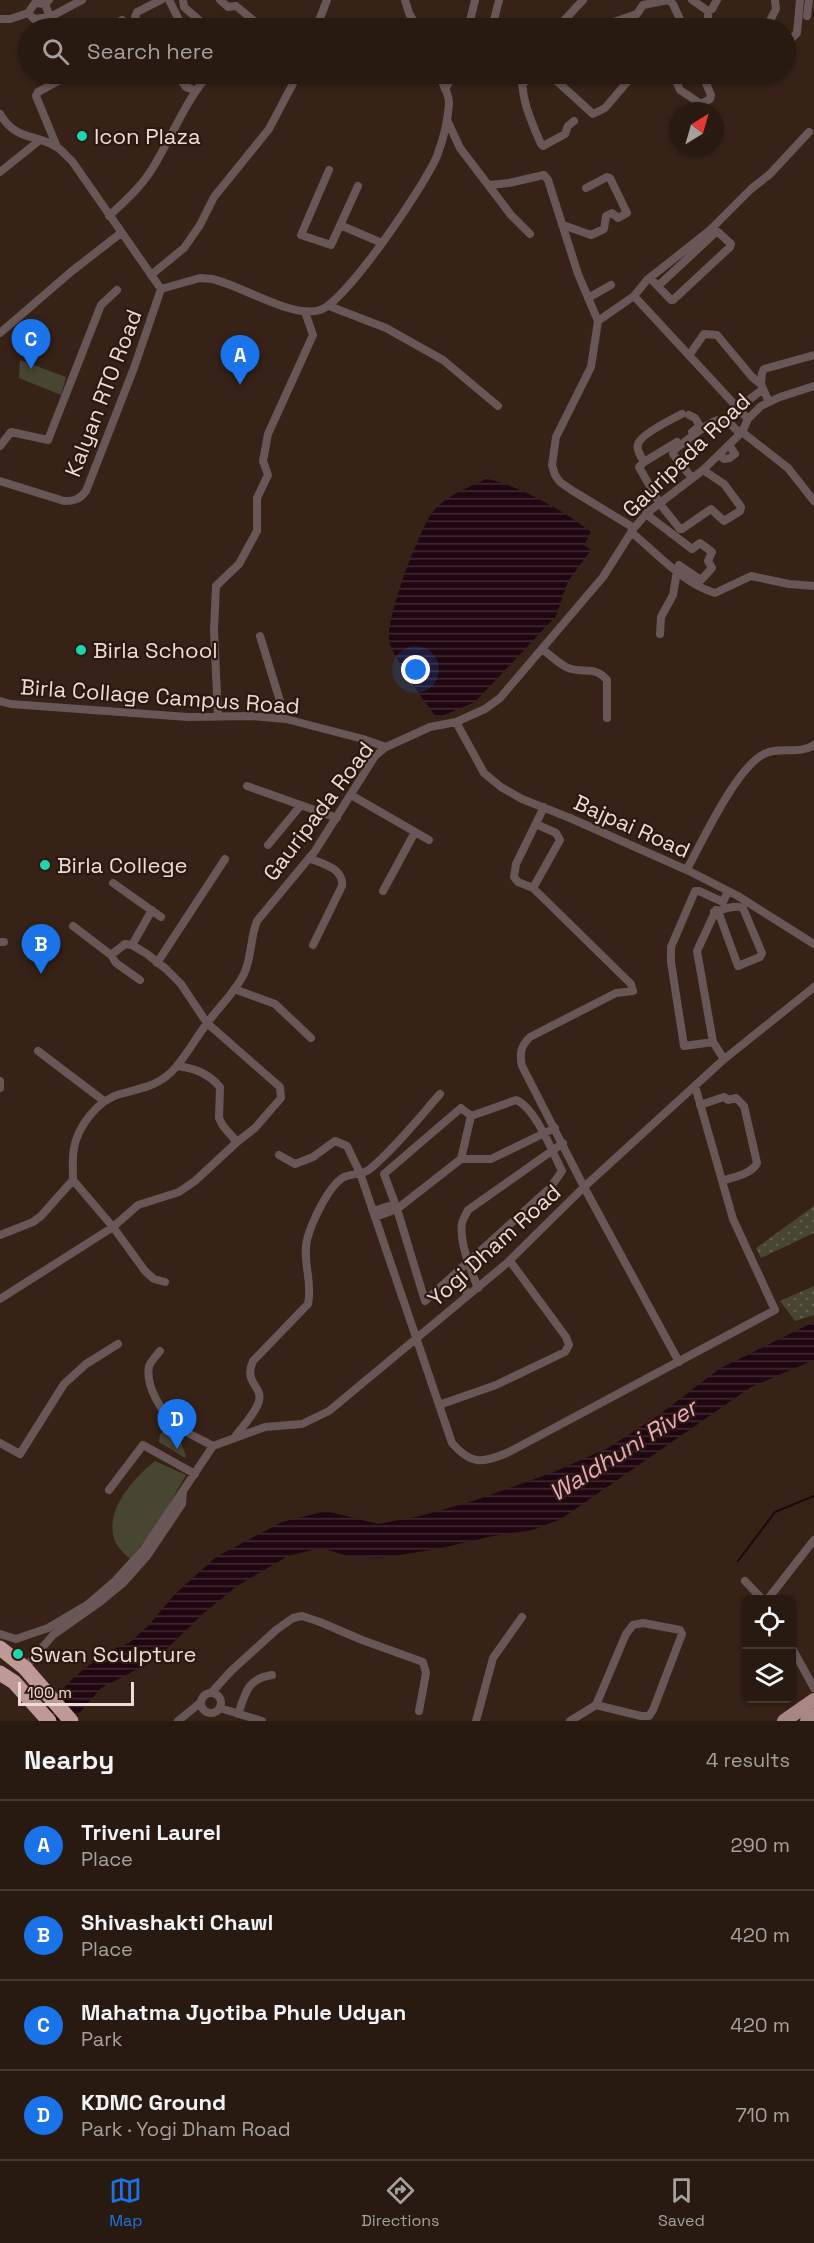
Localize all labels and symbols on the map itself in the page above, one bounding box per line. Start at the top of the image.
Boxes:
north arrow [670,102,724,156]
place label: Icon Plaza [94,122,201,150]
marker: Icon Plaza [75,129,89,143]
street label: Kalyan RTO Road [58,305,148,481]
pin: C [12,320,51,369]
pin: A [220,336,260,385]
street label: Gauripada Road [616,387,756,523]
place label: Birla School [93,636,218,664]
marker: Birla School [74,643,88,657]
your location [401,655,430,684]
street label: Birla Collage Campus Road [19,672,301,720]
street label: Gauripada Road [257,736,379,886]
street label: Bajpai Road [569,788,695,864]
place label: Birla College [57,851,188,879]
marker: Birla College [38,858,52,872]
pin: B [22,924,60,974]
street label: Yogi Dham Road [422,1178,566,1312]
water label: Waldhuni River [543,1391,705,1508]
pin: D [158,1400,196,1449]
place label: Swan Sculpture [30,1640,196,1668]
marker: Swan Sculpture [11,1647,25,1661]
scale bar [18,1679,134,1706]

